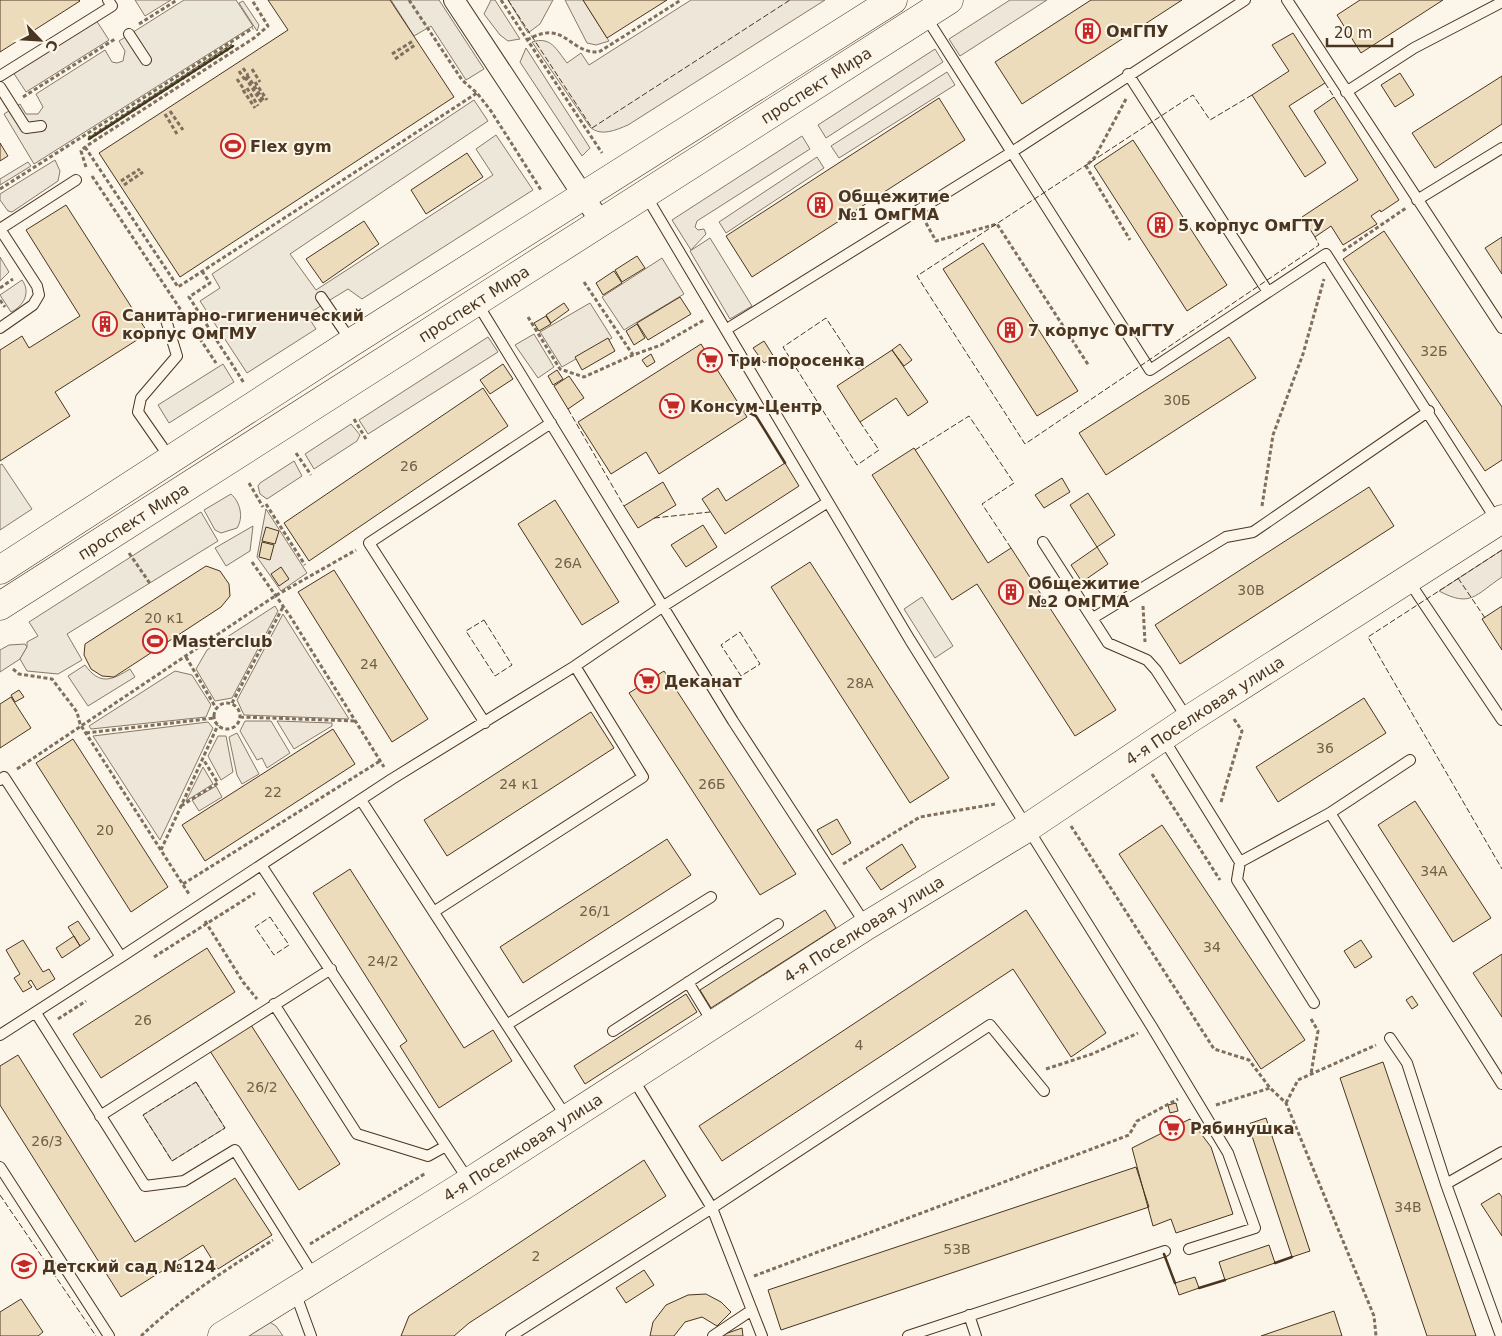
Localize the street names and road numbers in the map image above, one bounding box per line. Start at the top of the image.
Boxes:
street label: проспект Мира [757,43,875,128]
street label: проспект Мира [415,262,533,346]
street label: проспект Мира [74,479,192,564]
street label: 4-я Поселковая улица [1122,652,1288,769]
street label: 4-я Поселковая улица [780,872,948,987]
street label: 4-я Поселковая улица [440,1089,606,1206]

